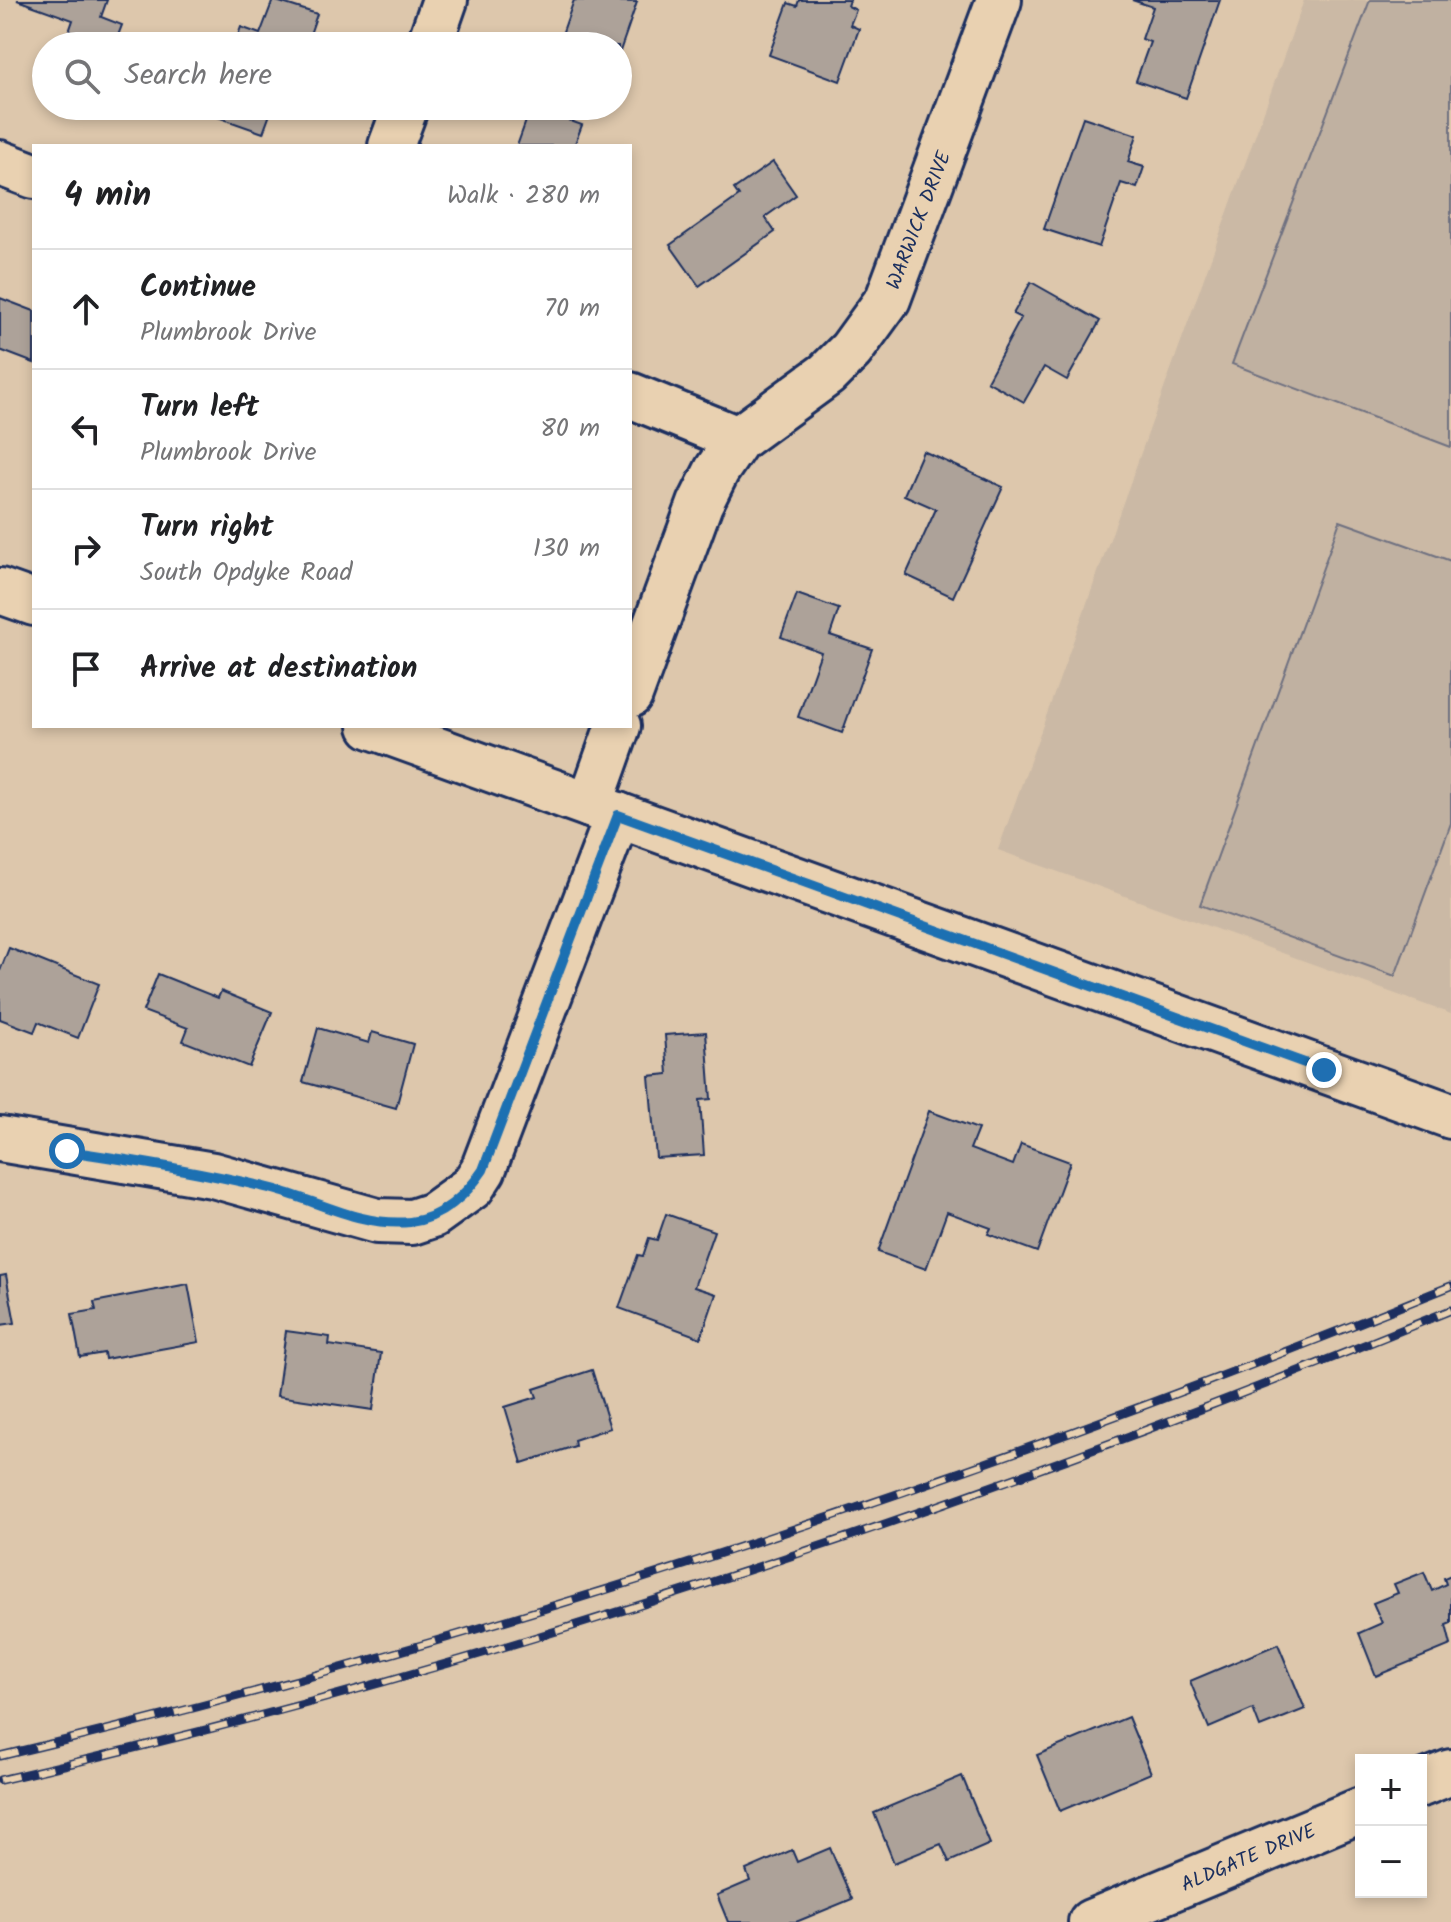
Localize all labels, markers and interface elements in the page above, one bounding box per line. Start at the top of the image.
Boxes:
search box [32,32,632,120]
text: Search here [124,52,272,100]
icon: search [60,54,104,98]
street label: WARWICK DRIVE [879,145,961,295]
text: 4 min [64,169,151,223]
text: Walk · 280 m [447,175,600,217]
text: Continue [140,264,256,312]
icon: ahead [64,287,108,331]
text: 70 m [544,288,600,330]
text: Plumbrook Drive [140,312,316,354]
text: Turn left [140,384,259,432]
icon: left [64,407,108,451]
text: 80 m [540,408,600,450]
text: Plumbrook Drive [140,432,316,474]
text: Turn right [140,504,273,552]
icon: right [64,527,108,571]
text: 130 m [533,528,600,570]
text: South Opdyke Road [140,552,353,594]
text: Arrive at destination [140,645,417,693]
icon: arrive [64,647,108,691]
route end [1306,1052,1342,1088]
route start [49,1133,85,1169]
map controls [1355,1754,1427,1898]
button: + [1355,1754,1427,1826]
street label: ALDGATE DRIVE [1176,1815,1322,1902]
button: − [1355,1826,1427,1898]

